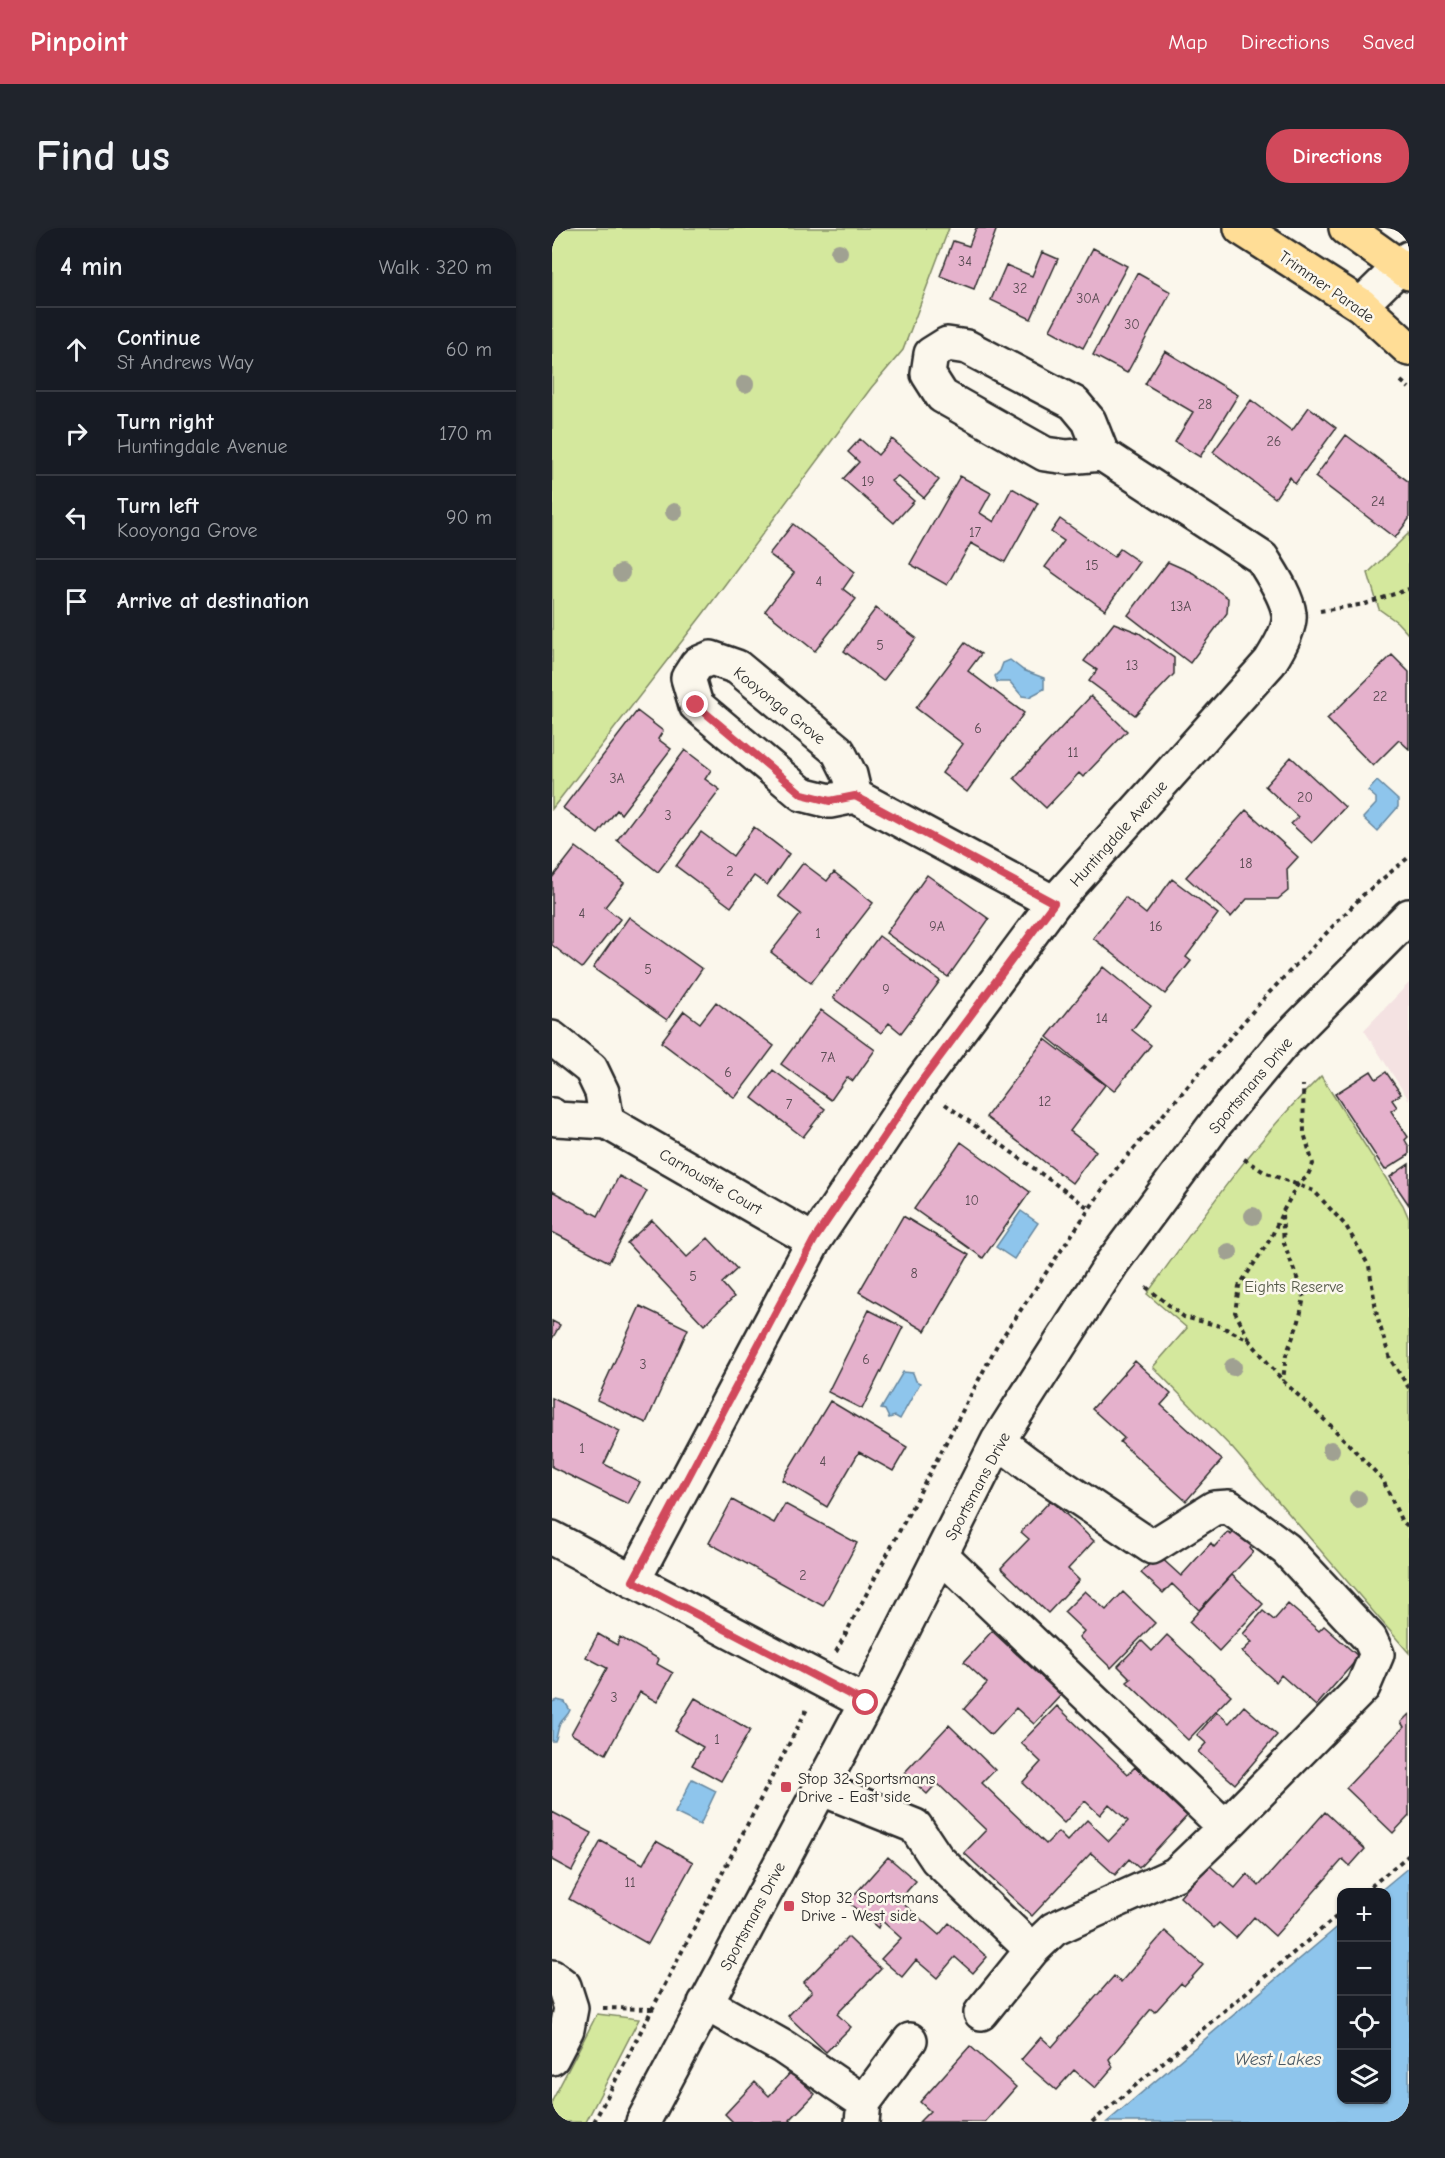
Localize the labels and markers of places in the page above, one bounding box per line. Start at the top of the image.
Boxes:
place label: Stop 32 Sportsmans Drive - East side [798,1770,936,1806]
marker: Stop 32 Sportsmans Drive - East side [779,1780,793,1794]
place label: Stop 32 Sportsmans Drive - West side [801,1889,939,1925]
marker: Stop 32 Sportsmans Drive - West side [782,1899,796,1913]

